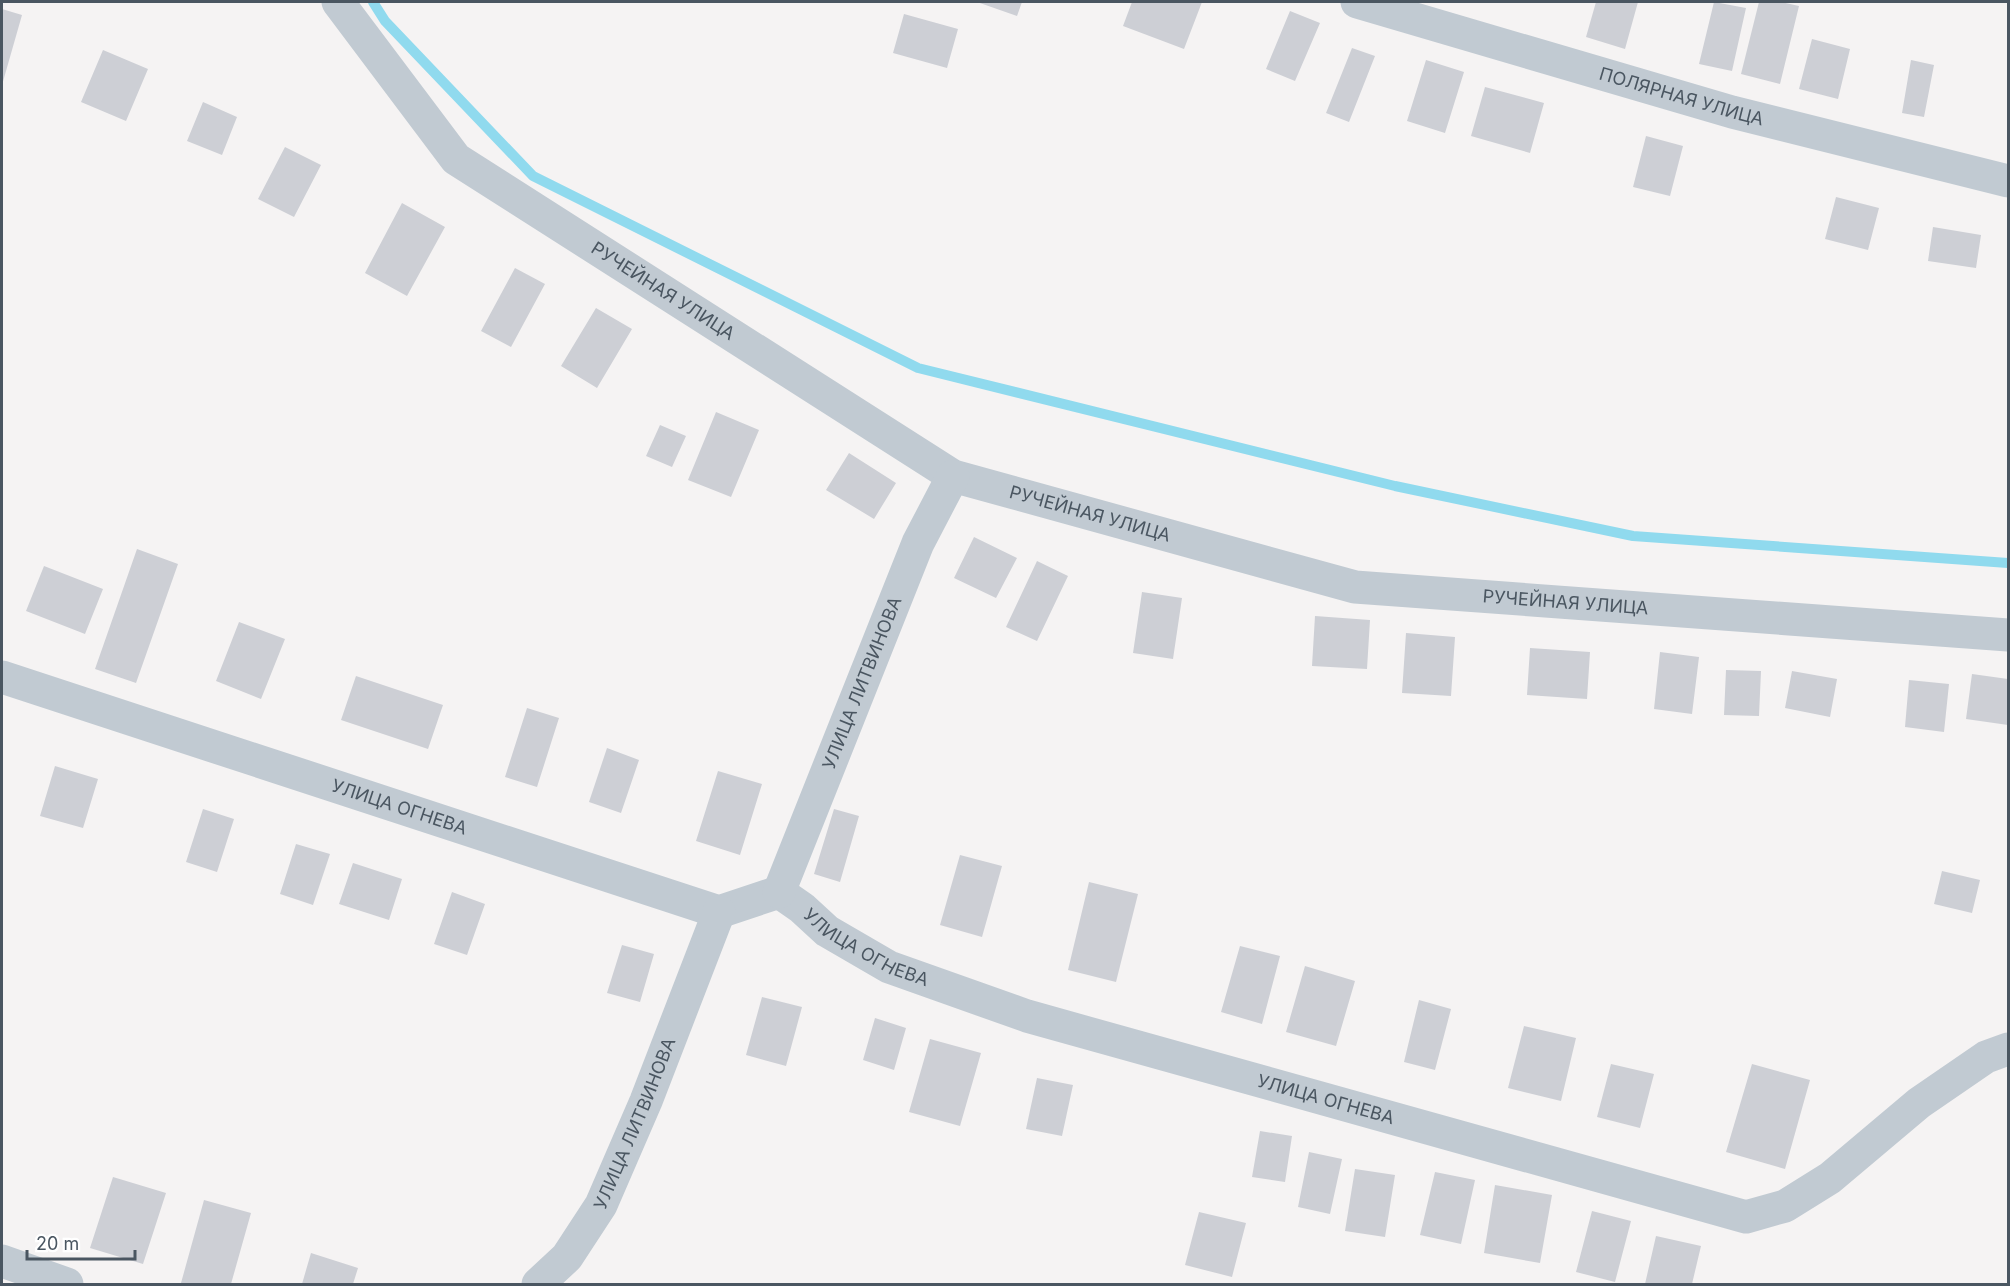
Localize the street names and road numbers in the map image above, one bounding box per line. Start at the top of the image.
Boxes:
street label: ПОЛЯРНАЯ УЛИЦА [1597,63,1766,130]
street label: РУЧЕЙНАЯ УЛИЦА [588,237,739,344]
street label: РУЧЕЙНАЯ УЛИЦА [1007,481,1173,546]
street label: РУЧЕЙНАЯ УЛИЦА [1482,585,1649,619]
street label: УЛИЦА ЛИТВИНОВА [818,593,906,772]
street label: УЛИЦА ОГНЕВА [329,775,470,839]
street label: УЛИЦА ОГНЕВА [799,904,932,990]
street label: УЛИЦА ЛИТВИНОВА [589,1035,679,1212]
street label: УЛИЦА ОГНЕВА [1255,1070,1397,1128]

